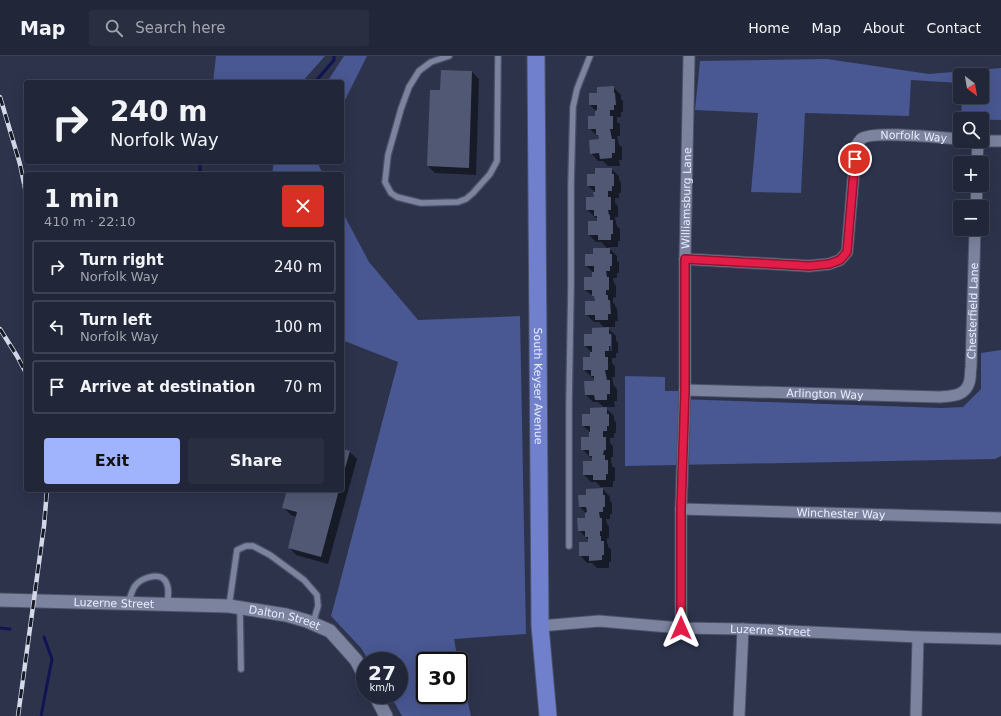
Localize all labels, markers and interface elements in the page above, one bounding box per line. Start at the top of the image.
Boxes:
search box [89,10,369,46]
text: Map [20,17,65,39]
icon: search [103,17,125,39]
text: Search here [135,19,225,37]
text: Home [748,20,790,36]
text: Map [812,20,841,36]
text: About [863,20,905,36]
text: Contact [927,20,981,36]
north arrow [953,68,989,104]
map controls [953,68,989,236]
text: 240 m [110,95,207,128]
icon: right [44,96,96,148]
button: search [953,112,989,148]
text: Norfolk Way [110,129,219,150]
street label: Norfolk Way [880,129,948,145]
pin [838,142,872,176]
street label: Williamsburg Lane [679,147,694,249]
icon: arrive [844,148,866,170]
button: + [953,156,989,192]
text: 1 min [44,185,119,213]
button: close [282,185,324,227]
button: − [953,200,989,236]
text: 410 m · 22:10 [44,214,135,229]
text: Turn right [80,251,164,269]
icon: right [46,256,68,278]
text: 240 m [274,258,322,276]
street label: Chesterfield Lane [965,262,981,359]
text: Norfolk Way [80,269,159,284]
text: Turn left [80,311,152,329]
icon: left [46,316,68,338]
text: 100 m [274,318,322,336]
street label: South Keyser Avenue [531,327,545,445]
text: Norfolk Way [80,329,159,344]
icon: arrive [46,376,68,398]
text: Arrive at destination [80,378,255,396]
text: 70 m [284,378,322,396]
street label: Arlington Way [786,387,864,402]
button: Exit [44,438,180,484]
button: Share [188,438,324,484]
street label: Winchester Way [796,506,886,522]
street label: Luzerne Street [74,596,155,611]
street label: Dalton Street [248,603,323,633]
position arrow [660,607,702,649]
street label: Luzerne Street [730,623,812,639]
speed limit sign: 30 [416,652,468,704]
text: 27 [368,661,396,685]
text: km/h [369,682,395,693]

